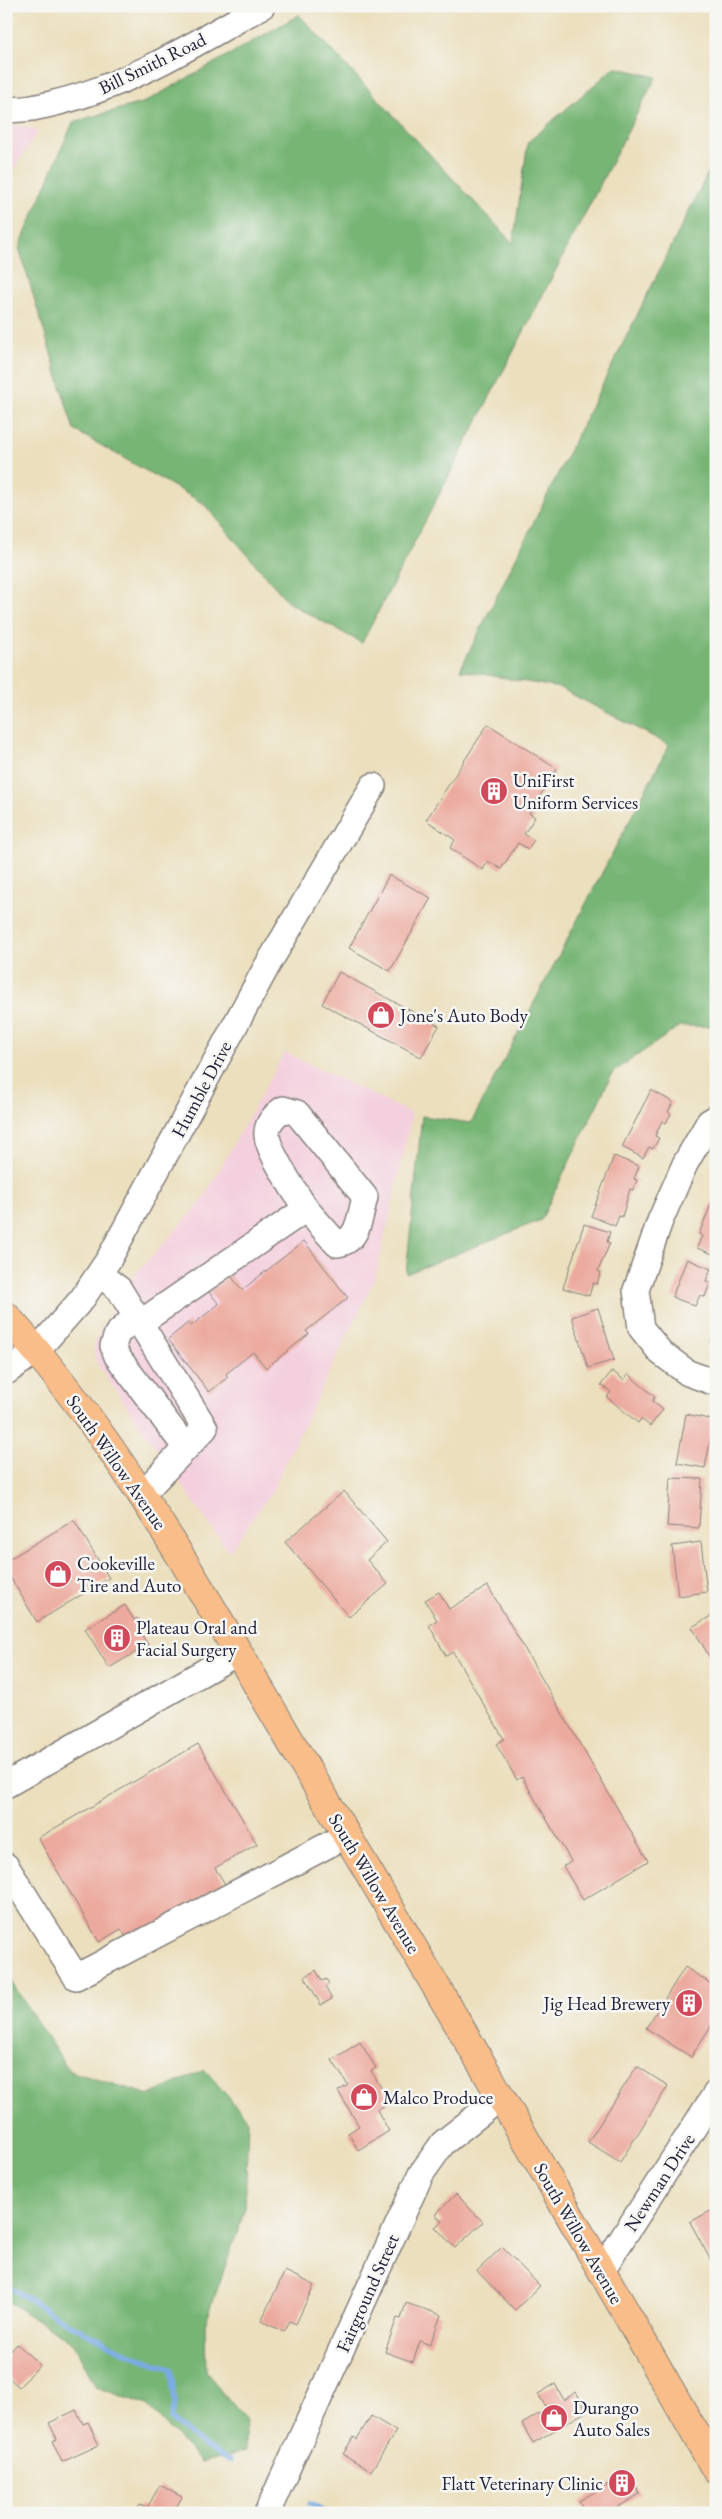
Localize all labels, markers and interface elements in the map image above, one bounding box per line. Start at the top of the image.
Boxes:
street label: Bill Smith Road [94,27,210,100]
place label: UniFirst Uniform Services [513,768,638,815]
building icon: UniFirst Uniform Services [479,776,509,806]
shop icon: Jone's Auto Body [366,1000,396,1030]
place label: Jone's Auto Body [398,1003,529,1028]
street label: Humble Drive [166,1037,237,1142]
street label: South Willow Avenue [61,1390,172,1535]
place label: Cookeville Tire and Auto [77,1551,182,1598]
shop icon: Cookeville Tire and Auto [43,1559,73,1589]
place label: Plateau Oral and Facial Surgery [136,1615,258,1662]
building icon: Plateau Oral and Facial Surgery [102,1623,132,1653]
street label: South Willow Avenue [323,1809,426,1958]
building icon: Jig Head Brewery [674,1988,704,2018]
place label: Jig Head Brewery [541,1991,671,2016]
shop icon: Malco Produce [349,2082,379,2112]
place label: Malco Produce [383,2085,493,2110]
street label: Newman Drive [618,2128,700,2236]
street label: South Willow Avenue [528,2158,629,2308]
street label: Fairground Street [330,2230,405,2356]
place label: Durango Auto Sales [572,2395,650,2442]
shop icon: Durango Auto Sales [539,2403,569,2433]
building icon: Flatt Veterinary Clinic [607,2468,637,2498]
place label: Flatt Veterinary Clinic [442,2471,603,2496]

